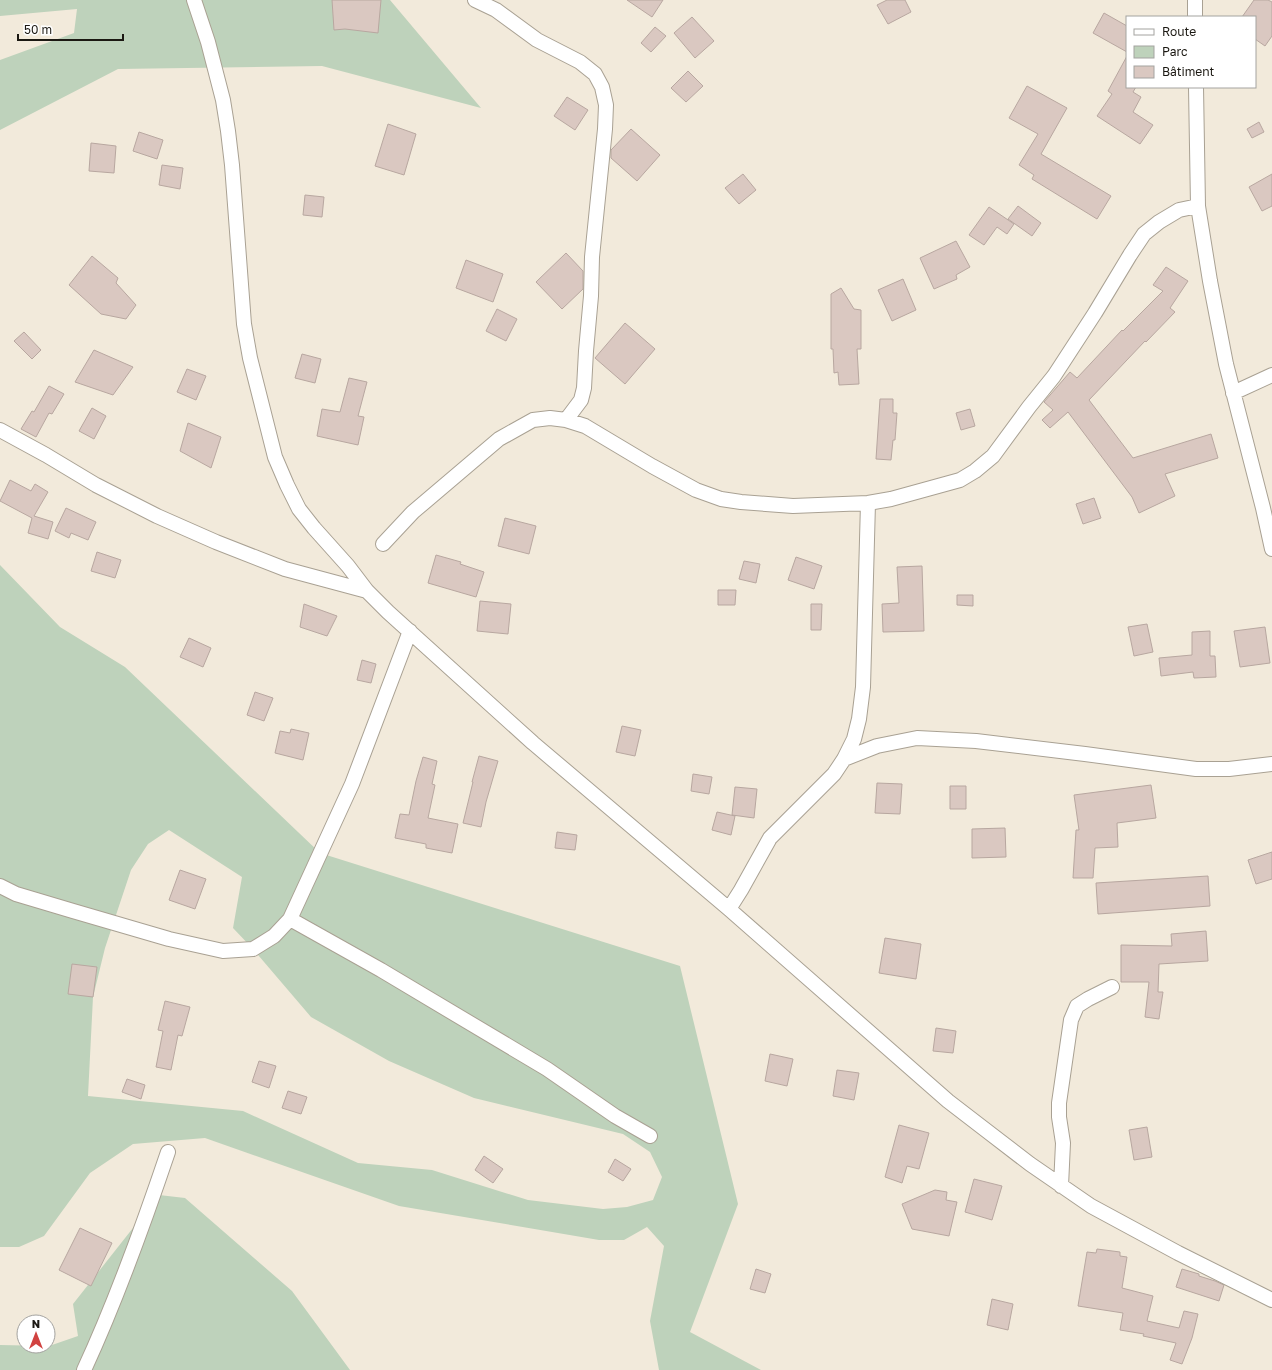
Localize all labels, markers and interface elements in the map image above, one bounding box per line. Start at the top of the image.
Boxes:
scale bar [18,16,123,42]
legend [1126,16,1256,88]
text: 50 m [24,22,52,37]
text: Route [1162,24,1196,39]
text: Parc [1162,44,1188,59]
text: Bâtiment [1162,64,1215,79]
north arrow [16,1314,56,1354]
text: N [32,1317,40,1330]

